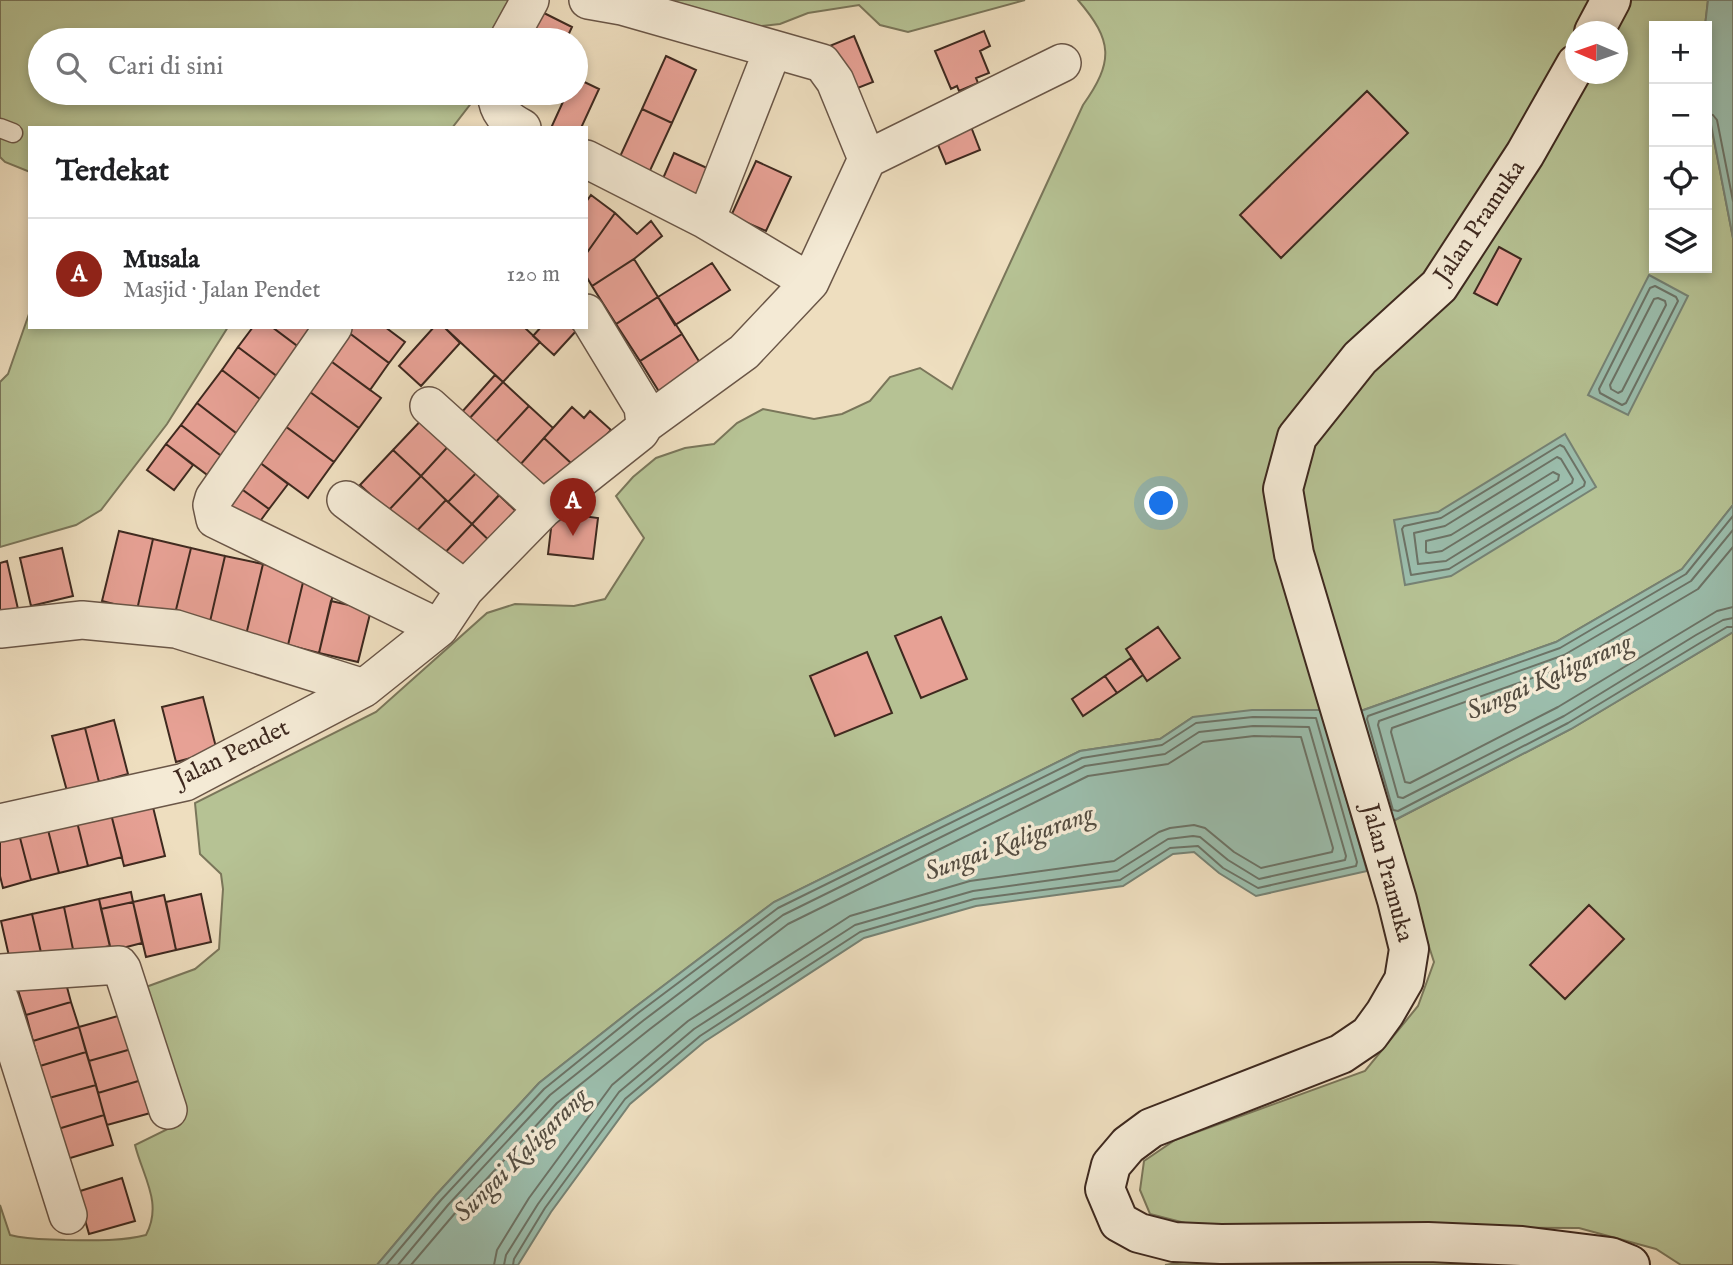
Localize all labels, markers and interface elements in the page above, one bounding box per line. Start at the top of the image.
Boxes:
north arrow [1565,21,1628,84]
map controls [1649,21,1712,273]
button: + [1649,21,1712,84]
search box [28,28,588,105]
icon: search [52,48,90,86]
text: Cari di sini [108,50,223,83]
button: − [1649,84,1712,147]
button: locate [1649,147,1712,210]
text: Terdekat [56,153,169,191]
street label: Jalan Pramuka [1426,154,1533,292]
button: layers [1649,210,1712,273]
text: Musala [123,243,199,276]
text: A [71,260,87,289]
text: 120 m [507,260,560,289]
text: Masjid · Jalan Pendet [123,276,320,305]
pin: A [550,478,596,536]
your location [1144,486,1178,520]
water label: Sungai Kaligarang [1461,625,1638,729]
street label: Jalan Pendet [167,713,294,796]
water label: Sungai Kaligarang [920,797,1099,890]
street label: Jalan Pramuka [1353,798,1420,946]
water label: Sungai Kaligarang [447,1080,597,1230]

